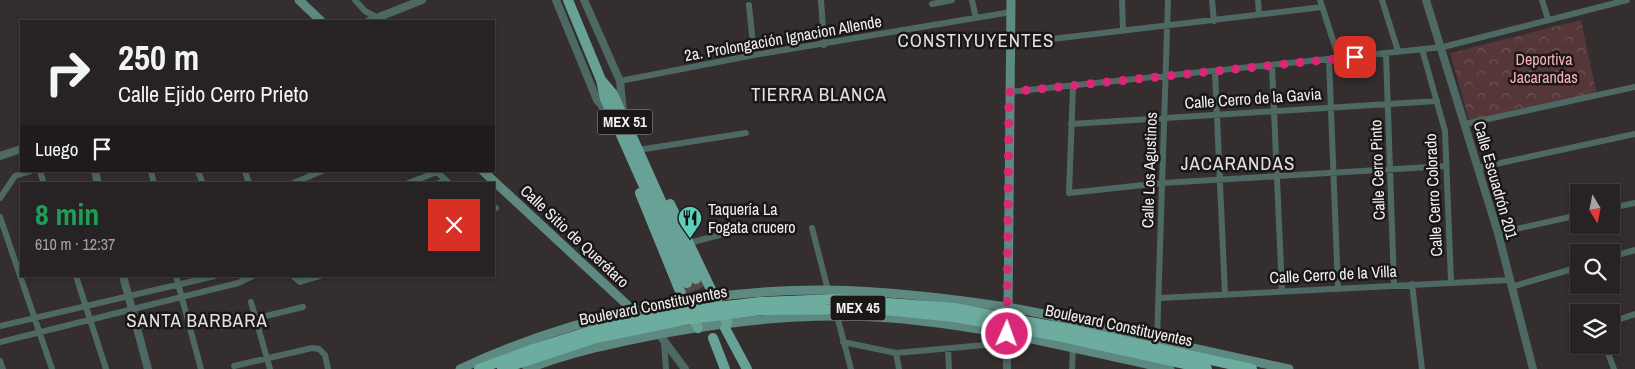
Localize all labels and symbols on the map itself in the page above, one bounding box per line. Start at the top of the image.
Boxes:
street label: 2a. Prolongación Ignacion Allende [683,10,883,66]
district label: CONSTIYUYENTES [898,27,1054,53]
pin [1334,36,1376,78]
park label: Deportiva Jacarandas [1510,48,1578,88]
district label: TIERRA BLANCA [751,81,887,107]
street label: Calle Cerro de la Gavia [1184,82,1323,114]
road number: MEX 51 [598,110,652,134]
street label: Calle Los Agustinos [1136,112,1162,228]
street label: Calle Escuadrón 201 [1469,118,1524,242]
street label: Calle Cerro Pinto [1364,119,1390,221]
street label: Calle Cerro Colorado [1419,133,1447,257]
district label: JACARANDAS [1181,150,1295,176]
street label: Calle Sitio de Querétaro [516,180,634,292]
north arrow [1570,184,1620,234]
place label: Taquería La Fogata crucero [708,198,796,238]
restaurant icon: Taquería La Fogata crucero [677,205,703,239]
street label: Calle Cerro de la Villa [1269,260,1398,288]
street label: Boulevard Constituyentes [577,280,729,330]
road number: MEX 45 [830,296,886,320]
street label: Boulevard Constituyentes [1043,299,1195,351]
district label: SANTA BARBARA [126,307,268,333]
position arrow [980,307,1032,359]

